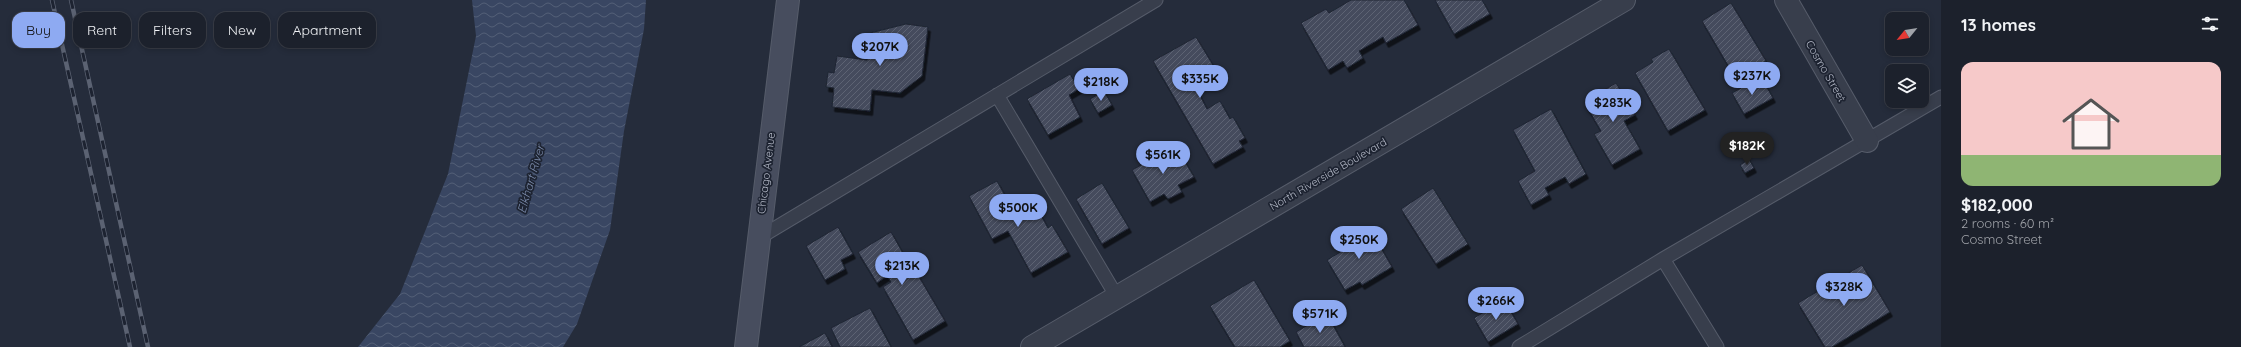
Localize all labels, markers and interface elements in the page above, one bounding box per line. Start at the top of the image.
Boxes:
chip: Buy [12,12,65,48]
chip: Rent [73,12,131,48]
chip: Filters [139,12,206,48]
chip: New [214,12,270,48]
chip: Apartment [278,12,376,48]
north arrow [1885,12,1929,56]
map controls [1885,12,1929,108]
icon: filters [2199,13,2221,35]
text: 13 homes [1961,14,2036,35]
pin: $207K [852,33,908,67]
text: $207K [861,38,899,54]
street label: Cosmo Street [1803,38,1849,104]
pin: $237K [1724,62,1780,96]
button: layers [1885,64,1929,108]
pin: $335K [1172,65,1228,99]
text: $237K [1733,67,1771,83]
pin: $218K [1073,68,1129,102]
text: $335K [1181,70,1219,86]
text: $218K [1083,73,1119,89]
icon: home [2055,88,2127,160]
pin: $283K [1585,89,1641,123]
text: $283K [1594,94,1632,110]
street label: Chicago Avenue [754,131,778,215]
pin: $182K [1719,132,1775,166]
street label: North Riverside Boulevard [1267,135,1389,213]
text: $182K [1729,137,1765,153]
pin: $561K [1135,141,1191,175]
water label: Elkhart River [514,142,548,215]
text: $561K [1145,146,1181,162]
pin: $500K [990,194,1046,228]
text: $182,000 [1961,194,2033,215]
text: $500K [998,199,1038,215]
text: 2 rooms · 60 m² [1961,215,2054,231]
pin: $250K [1331,226,1387,260]
text: $250K [1339,231,1379,247]
text: Cosmo Street [1961,231,2042,247]
pin: $213K [874,252,930,286]
text: $213K [884,257,920,273]
pin: $328K [1816,273,1872,307]
text: $328K [1825,278,1863,294]
pin: $266K [1468,287,1524,321]
text: $266K [1477,292,1515,308]
pin: $571K [1292,300,1348,334]
text: $571K [1302,305,1338,321]

